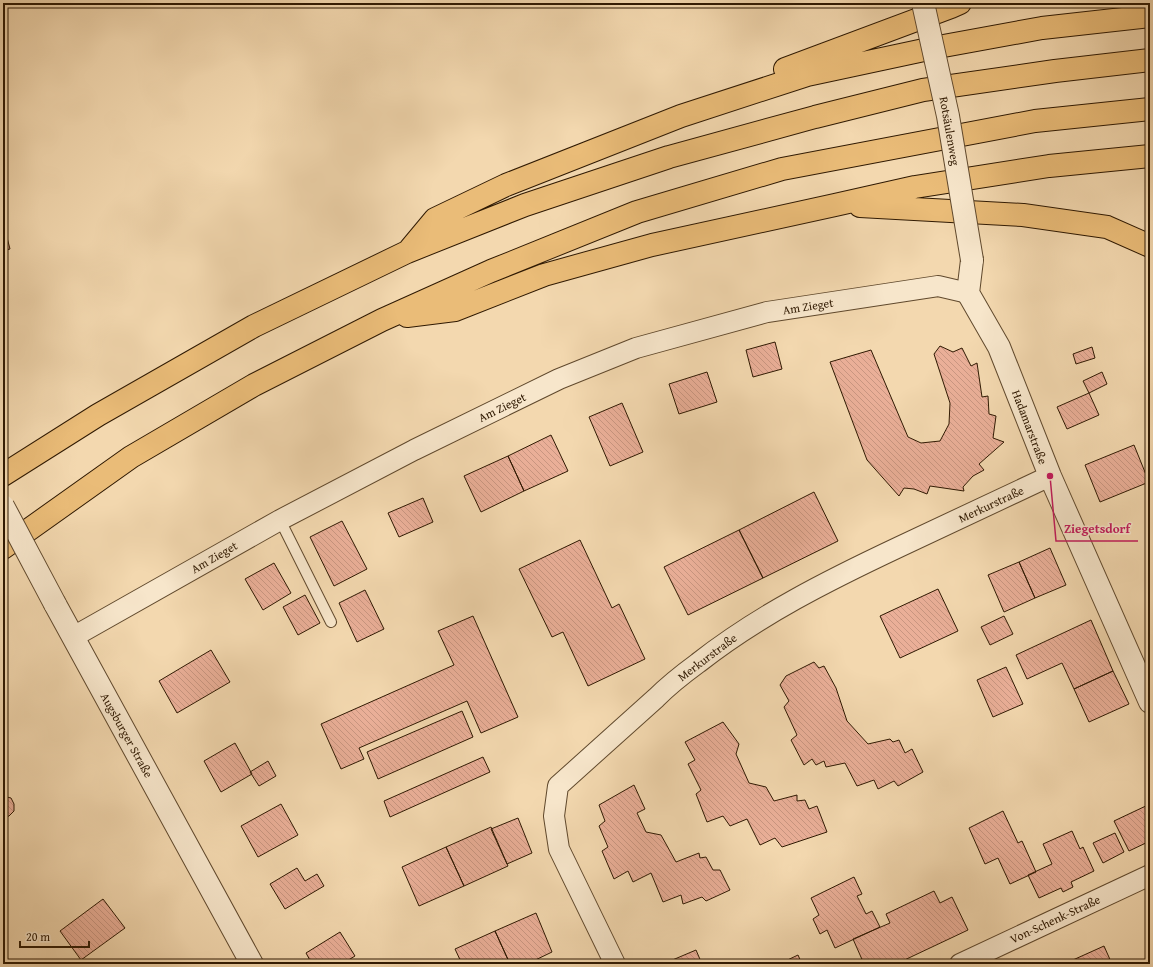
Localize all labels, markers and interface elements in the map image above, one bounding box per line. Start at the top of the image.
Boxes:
street label: Rotsäulenweg [936,95,964,167]
street label: Am Zieget [782,294,835,318]
street label: Hadamarstraße [1008,387,1052,467]
street label: Am Zieget [475,388,529,426]
street label: Merkurstraße [956,481,1027,527]
callout: Ziegetsdorf [1056,516,1138,541]
text: Ziegetsdorf [1064,519,1132,538]
street label: Am Zieget [188,537,241,577]
street label: Merkurstraße [674,629,740,685]
street label: Augsburger Straße [97,690,158,781]
street label: Von-Schenk-Straße [1007,890,1103,947]
scale bar [20,923,89,949]
text: 20 m [26,928,50,945]

